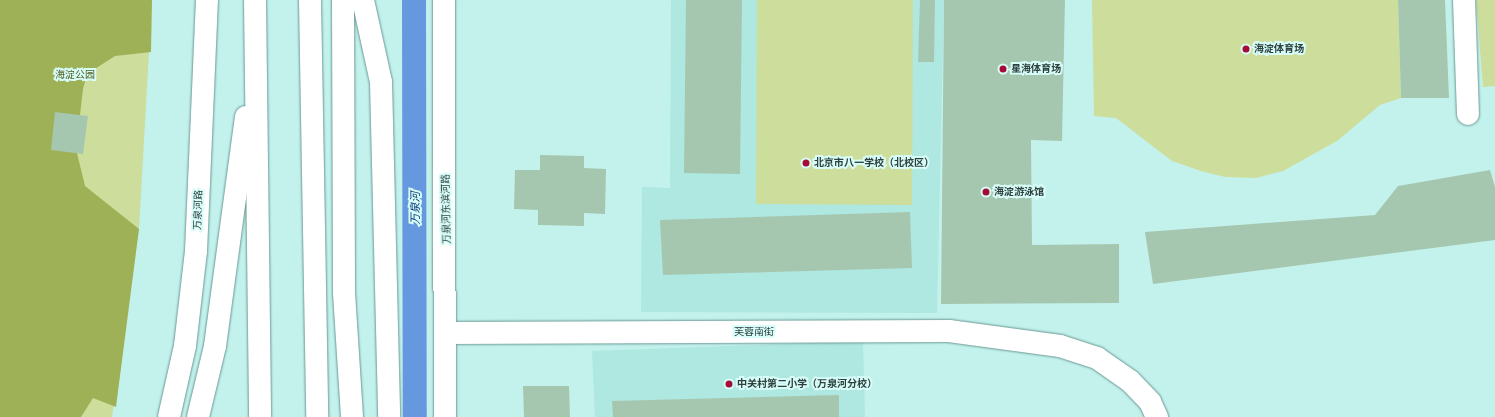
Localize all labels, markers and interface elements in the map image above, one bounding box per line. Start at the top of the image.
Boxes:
place label: 海淀体育场 [1254,43,1304,55]
marker: 海淀体育场 [1241,44,1251,54]
place label: 星海体育场 [1011,63,1061,75]
marker: 星海体育场 [998,64,1008,74]
park label: 海淀公园 [55,69,95,81]
place label: 北京市八一学校（北校区） [814,157,934,169]
marker: 北京市八一学校（北校区） [801,158,811,168]
street label: 万泉河东滨河路 [439,174,453,244]
place label: 海淀游泳馆 [994,186,1044,198]
marker: 海淀游泳馆 [981,187,991,197]
street label: 万泉河路 [191,190,205,230]
water label: 万泉河 [408,192,422,224]
street label: 芙蓉南街 [734,326,774,338]
place label: 中关村第二小学（万泉河分校） [737,378,877,390]
marker: 中关村第二小学（万泉河分校） [724,379,734,389]

